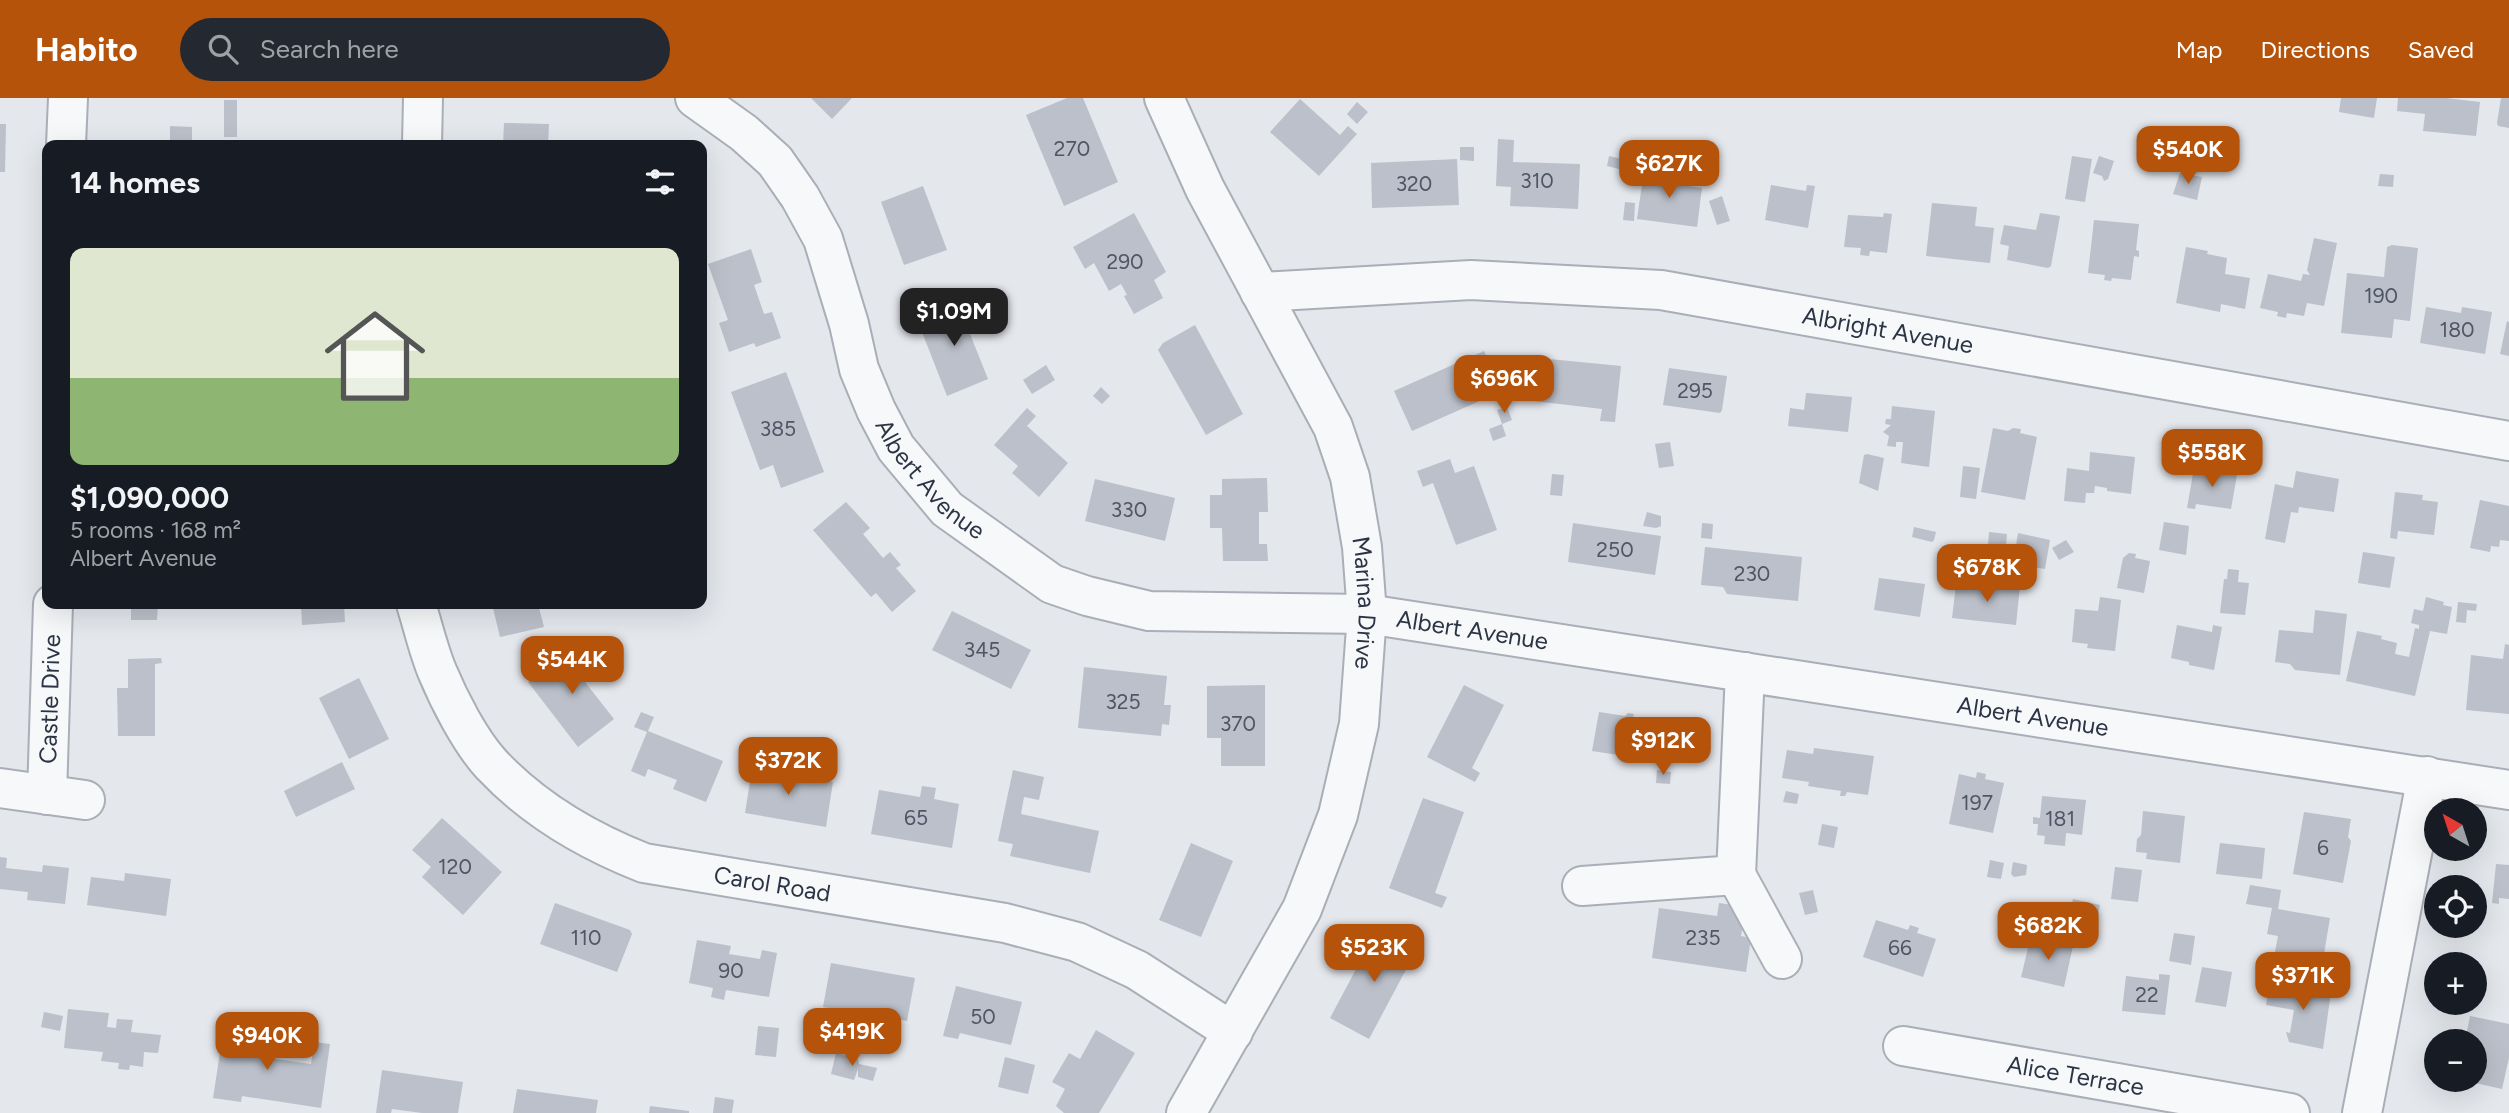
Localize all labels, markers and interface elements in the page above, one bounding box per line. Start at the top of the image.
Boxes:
search box [180,18,670,81]
text: Habito [35,30,138,69]
icon: search [204,30,242,68]
text: Search here [260,33,399,65]
text: Map [2176,35,2222,64]
text: Directions [2260,35,2370,64]
text: Saved [2408,35,2474,64]
pin: $540K [2139,126,2237,186]
text: $540K [2153,135,2223,163]
house number: 270 [1054,136,1090,161]
pin: $627K [1620,140,1718,200]
text: $627K [1635,149,1703,177]
icon: filters [641,163,679,201]
text: 14 homes [70,164,200,201]
house number: 310 [1520,168,1554,193]
house number: 320 [1396,171,1432,196]
house number: 290 [1106,249,1144,274]
house number: 190 [2364,283,2398,308]
pin: $1.09M [897,288,1011,348]
icon: home [312,293,438,419]
text: $1.09M [916,297,992,325]
street label: Albright Avenue [1800,300,1976,359]
house number: 180 [2439,317,2475,342]
pin: $696K [1455,356,1553,415]
text: $696K [1470,364,1538,392]
house number: 295 [1677,378,1713,403]
street label: Albert Avenue [869,414,991,545]
house number: 385 [760,416,796,441]
pin: $558K [2163,430,2261,489]
text: $558K [2178,438,2246,466]
text: $1,090,000 [70,479,229,516]
house number: 330 [1111,497,1147,522]
text: 5 rooms · 168 m² [70,516,241,544]
street label: Marina Drive [1346,534,1382,671]
house number: 250 [1596,537,1634,562]
text: Albert Avenue [70,544,217,572]
pin: $678K [1938,545,2036,604]
text: $678K [1953,553,2021,581]
house number: 230 [1734,561,1770,586]
street label: Albert Avenue [1395,604,1550,656]
street label: Castle Drive [33,634,66,764]
pin: $544K [523,636,621,696]
house number: 345 [964,637,1000,662]
text: $544K [537,645,607,673]
house number: 325 [1105,689,1141,714]
street label: Albert Avenue [1955,690,2111,742]
house number: 370 [1220,711,1256,736]
pin: $912K [1614,718,1712,777]
text: $912K [1631,726,1695,754]
pin: $372K [739,738,837,797]
text: $372K [755,746,821,774]
house number: 197 [1961,790,1993,815]
north arrow [2424,798,2487,861]
map controls [2424,798,2487,1092]
house number: 65 [904,805,928,830]
house number: 181 [2045,806,2075,831]
house number: 6 [2317,835,2329,860]
house number: 120 [438,854,472,879]
street label: Carol Road [712,860,833,908]
button: locate [2424,875,2487,938]
pin: $682K [1999,902,2097,962]
text: $682K [2014,911,2082,939]
pin: $523K [1325,924,1423,984]
house number: 110 [571,925,601,950]
house number: 235 [1685,925,1721,950]
text: $523K [1340,933,1408,961]
house number: 66 [1888,935,1912,960]
button: + [2424,952,2487,1015]
pin: $371K [2254,953,2352,1012]
house number: 90 [718,958,744,983]
text: $371K [2271,961,2335,989]
house number: 22 [2135,982,2159,1007]
house number: 50 [970,1004,996,1029]
pin: $419K [803,1009,901,1068]
pin: $940K [218,1012,316,1072]
text: $419K [819,1017,885,1045]
text: $940K [232,1021,302,1049]
button: − [2424,1029,2487,1092]
street label: Alice Terrace [2005,1049,2146,1101]

